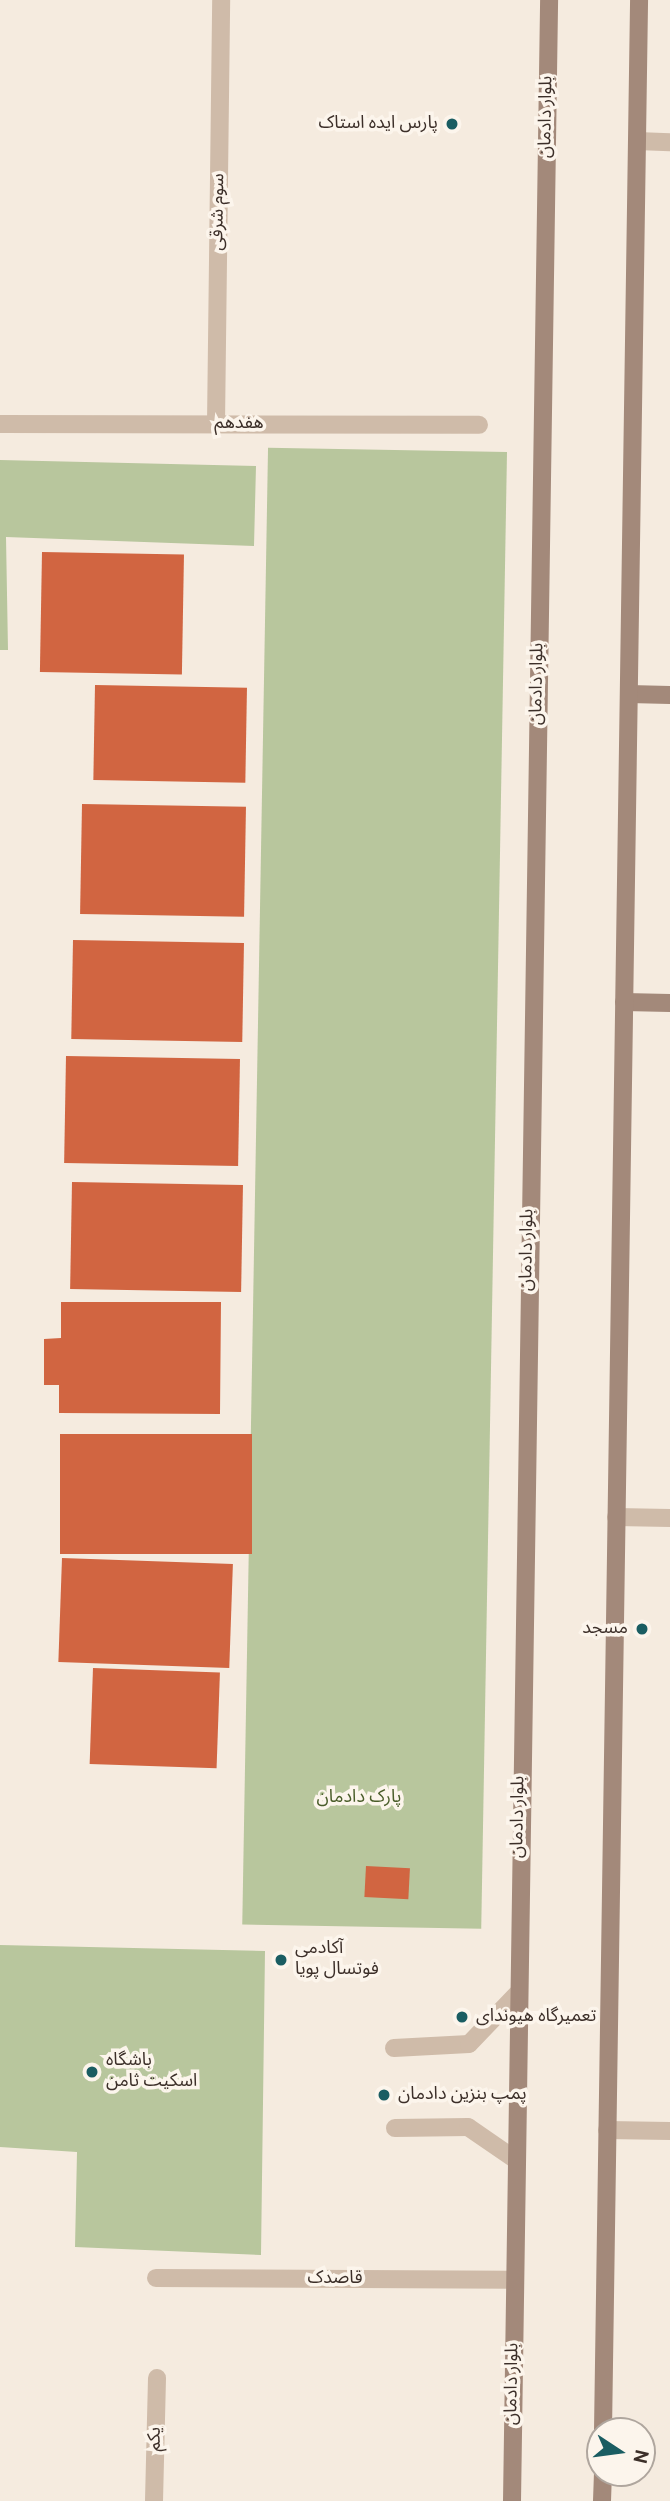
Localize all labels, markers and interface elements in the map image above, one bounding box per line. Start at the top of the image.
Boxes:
street label: بلوار دادمان [535,76,559,158]
place label: پارس ایده استاک [318,113,438,135]
marker: پارس ایده استاک [444,116,460,132]
street label: سوم شرقی [208,173,230,251]
street label: هفدهم [214,413,264,435]
street label: بلوار دادمان [526,643,550,725]
street label: بلوار دادمان [516,1209,540,1291]
place label: مسجد [582,1618,628,1640]
marker: مسجد [634,1621,650,1637]
street label: بلوار دادمان [507,1776,531,1858]
park label: پارک دادمان [317,1787,401,1809]
place label: آکادمی فوتسال پویا [295,1939,379,1982]
marker: آکادمی فوتسال پویا [273,1952,289,1968]
place label: تعمیرگاه هیوندای [476,2006,596,2028]
marker: تعمیرگاه هیوندای [454,2009,470,2025]
place label: باشگاه اسکیت ثامن [106,2051,197,2094]
marker: باشگاه اسکیت ثامن [84,2064,100,2080]
place label: پمپ بنزین دادمان [398,2084,527,2106]
marker: پمپ بنزین دادمان [376,2087,392,2103]
street label: قاصدک [308,2268,362,2290]
street label: بلوار دادمان [501,2343,525,2425]
north arrow [586,2417,656,2487]
street label: یکم [145,2426,167,2452]
text: N [626,2447,653,2466]

